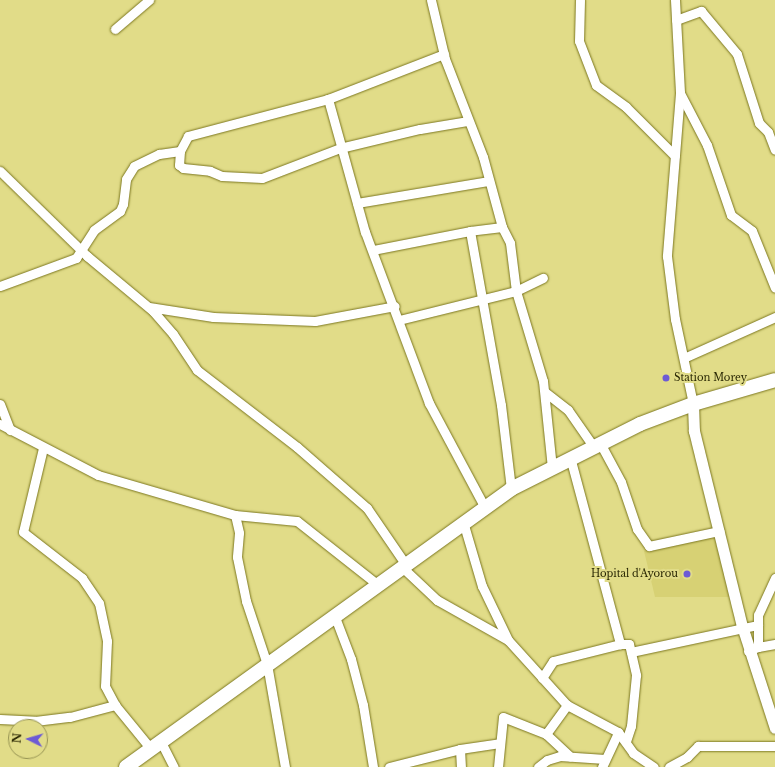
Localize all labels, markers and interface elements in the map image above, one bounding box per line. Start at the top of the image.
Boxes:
place label: Station Morey [674,372,747,384]
marker: Station Morey [661,373,671,383]
place label: Hopital d'Ayorou [591,568,678,580]
marker: Hopital d'Ayorou [681,568,693,580]
north arrow [8,719,48,759]
text: N [10,732,24,744]

